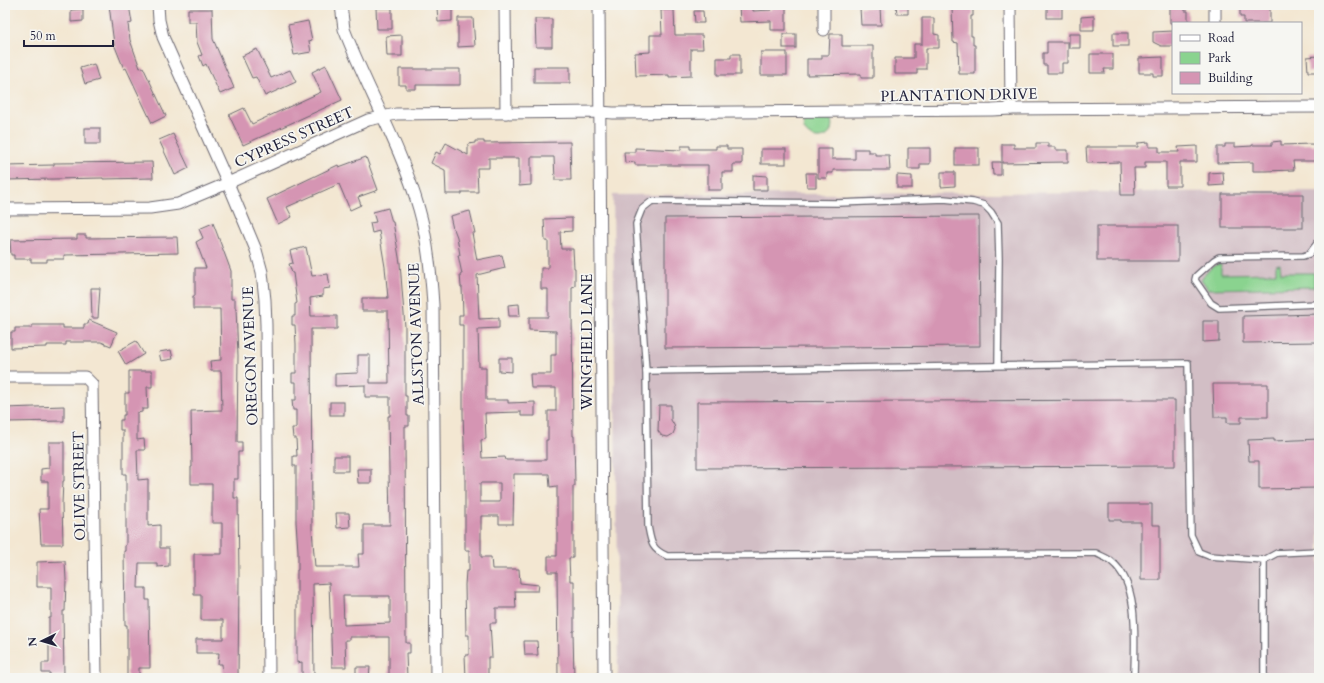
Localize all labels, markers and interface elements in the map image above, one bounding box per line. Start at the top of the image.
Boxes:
scale bar [24,22,113,48]
legend [1172,22,1302,94]
text: 50 m [30,28,57,44]
text: Road [1208,30,1235,46]
text: Park [1208,50,1232,66]
text: Building [1208,70,1253,86]
street label: PLANTATION DRIVE [880,84,1038,106]
street label: CYPRESS STREET [231,102,357,172]
street label: ALLSTON AVENUE [404,262,428,406]
street label: WINGFIELD LANE [577,274,597,411]
street label: OREGON AVENUE [238,286,262,426]
street label: OLIVE STREET [68,431,90,541]
north arrow [22,621,62,661]
text: N [25,636,40,647]

